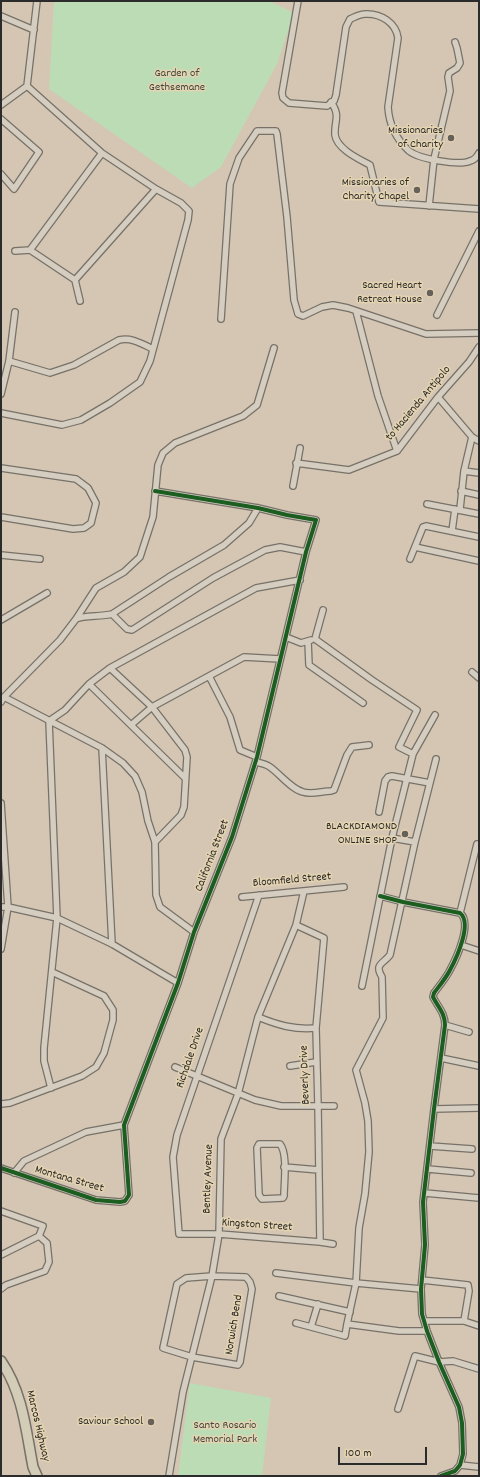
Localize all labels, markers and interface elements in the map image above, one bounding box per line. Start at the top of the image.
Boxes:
park label: Garden of Gethsemane [149,67,205,95]
place label: Missionaries of Charity [388,124,443,152]
marker: Missionaries of Charity [446,133,456,143]
place label: Missionaries of Charity Chapel [342,176,409,204]
marker: Missionaries of Charity Chapel [412,185,422,195]
place label: Sacred Heart Retreat House [357,279,422,307]
marker: Sacred Heart Retreat House [425,288,435,298]
street label: to Hacienda Antipolo [383,363,455,445]
street label: California Street [193,818,233,894]
place label: BLACKDIAMOND ONLINE SHOP [326,820,397,848]
marker: BLACKDIAMOND ONLINE SHOP [400,829,410,839]
street label: Bloomfield Street [252,870,332,892]
street label: Richdale Drive [174,1026,208,1090]
street label: Beverly Drive [298,1045,314,1105]
street label: Bentley Avenue [201,1144,217,1214]
street label: Montana Street [33,1163,105,1197]
street label: Kingston Street [221,1216,293,1236]
street label: Norwich Bend [223,1294,247,1356]
street label: Marcos Highway [22,1389,52,1463]
place label: Saviour School [78,1415,143,1429]
marker: Saviour School [146,1417,156,1427]
park label: Santo Rosario Memorial Park [193,1419,257,1447]
scale bar [340,1439,429,1465]
text: 100 m [345,1445,372,1462]

